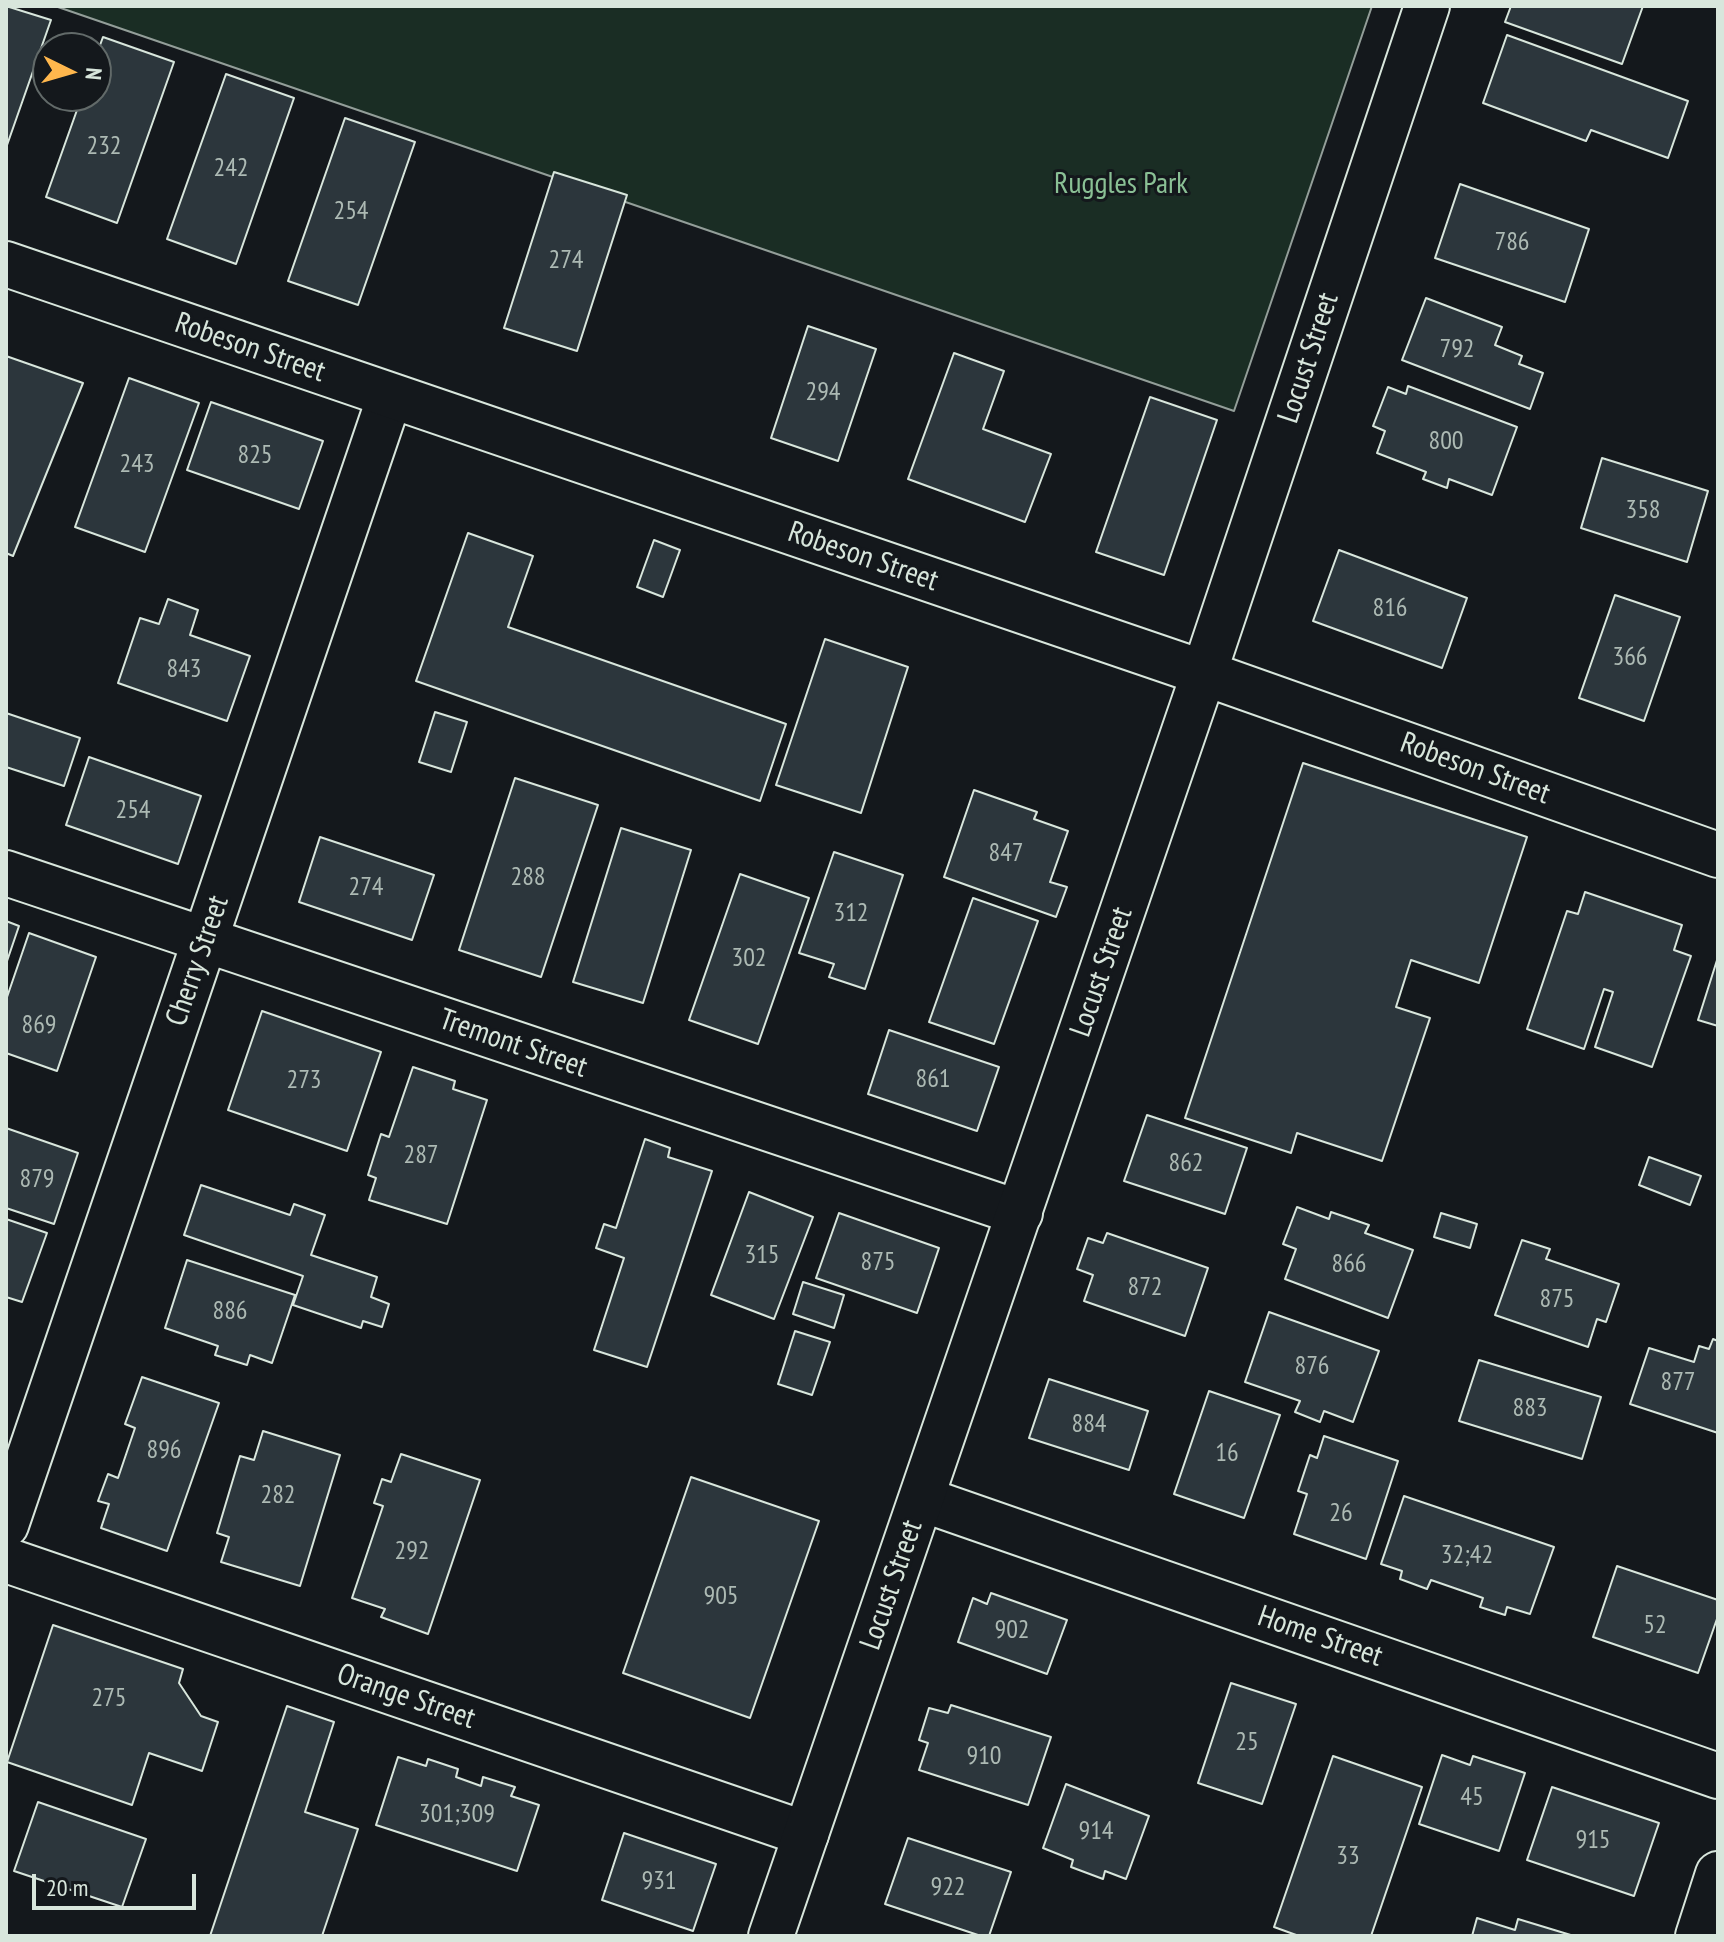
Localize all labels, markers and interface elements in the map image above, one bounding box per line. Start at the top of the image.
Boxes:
north arrow [32,32,112,112]
text: N [79,67,108,81]
house number: 232 [86,131,122,163]
house number: 242 [213,153,249,185]
park label: Ruggles Park [1054,166,1188,202]
house number: 254 [333,196,369,228]
house number: 786 [1494,227,1530,259]
house number: 274 [548,245,584,277]
street label: Locust Street [1271,288,1347,428]
street label: Robeson Street [170,306,330,390]
house number: 792 [1439,334,1475,366]
house number: 294 [805,377,841,409]
house number: 800 [1428,426,1464,458]
house number: 825 [237,440,273,472]
house number: 243 [119,449,155,481]
house number: 358 [1625,495,1661,527]
street label: Robeson Street [783,515,943,599]
house number: 816 [1372,593,1408,625]
house number: 366 [1612,642,1648,674]
house number: 843 [166,654,202,686]
street label: Robeson Street [1395,725,1555,813]
house number: 254 [115,795,151,827]
house number: 847 [988,838,1024,870]
house number: 288 [510,862,546,894]
house number: 274 [348,872,384,904]
street label: Cherry Street [159,891,237,1031]
house number: 312 [833,898,869,930]
street label: Locust Street [1063,902,1141,1042]
house number: 302 [731,943,767,975]
street label: Tremont Street [434,1002,592,1086]
house number: 869 [21,1010,57,1042]
house number: 861 [915,1064,951,1096]
house number: 273 [286,1065,322,1097]
house number: 287 [403,1140,439,1172]
house number: 862 [1168,1148,1204,1180]
house number: 879 [19,1164,55,1196]
house number: 315 [744,1240,780,1272]
house number: 875 [860,1247,896,1279]
house number: 866 [1331,1249,1367,1281]
house number: 872 [1127,1272,1163,1304]
house number: 875 [1539,1284,1575,1316]
house number: 886 [212,1296,248,1328]
house number: 876 [1294,1351,1330,1383]
house number: 877 [1660,1367,1696,1399]
house number: 883 [1512,1393,1548,1425]
house number: 884 [1071,1409,1107,1441]
house number: 896 [146,1435,182,1467]
house number: 16 [1215,1438,1239,1470]
house number: 282 [260,1480,296,1512]
house number: 26 [1329,1498,1353,1530]
street label: Locust Street [853,1515,931,1655]
house number: 292 [394,1536,430,1568]
house number: 32;42 [1441,1540,1493,1572]
house number: 905 [703,1581,739,1613]
street label: Home Street [1253,1599,1387,1675]
house number: 52 [1643,1610,1667,1642]
house number: 902 [994,1615,1030,1647]
street label: Orange Street [332,1657,480,1737]
house number: 275 [91,1683,127,1715]
house number: 25 [1235,1727,1259,1759]
house number: 910 [966,1741,1002,1773]
house number: 45 [1460,1782,1484,1814]
house number: 301;309 [419,1799,495,1831]
house number: 914 [1078,1816,1114,1848]
house number: 915 [1575,1825,1611,1857]
house number: 33 [1336,1841,1360,1873]
scale bar [36,1858,200,1908]
house number: 931 [641,1866,677,1898]
text: 20 m [46,1872,88,1903]
house number: 922 [930,1872,966,1904]

